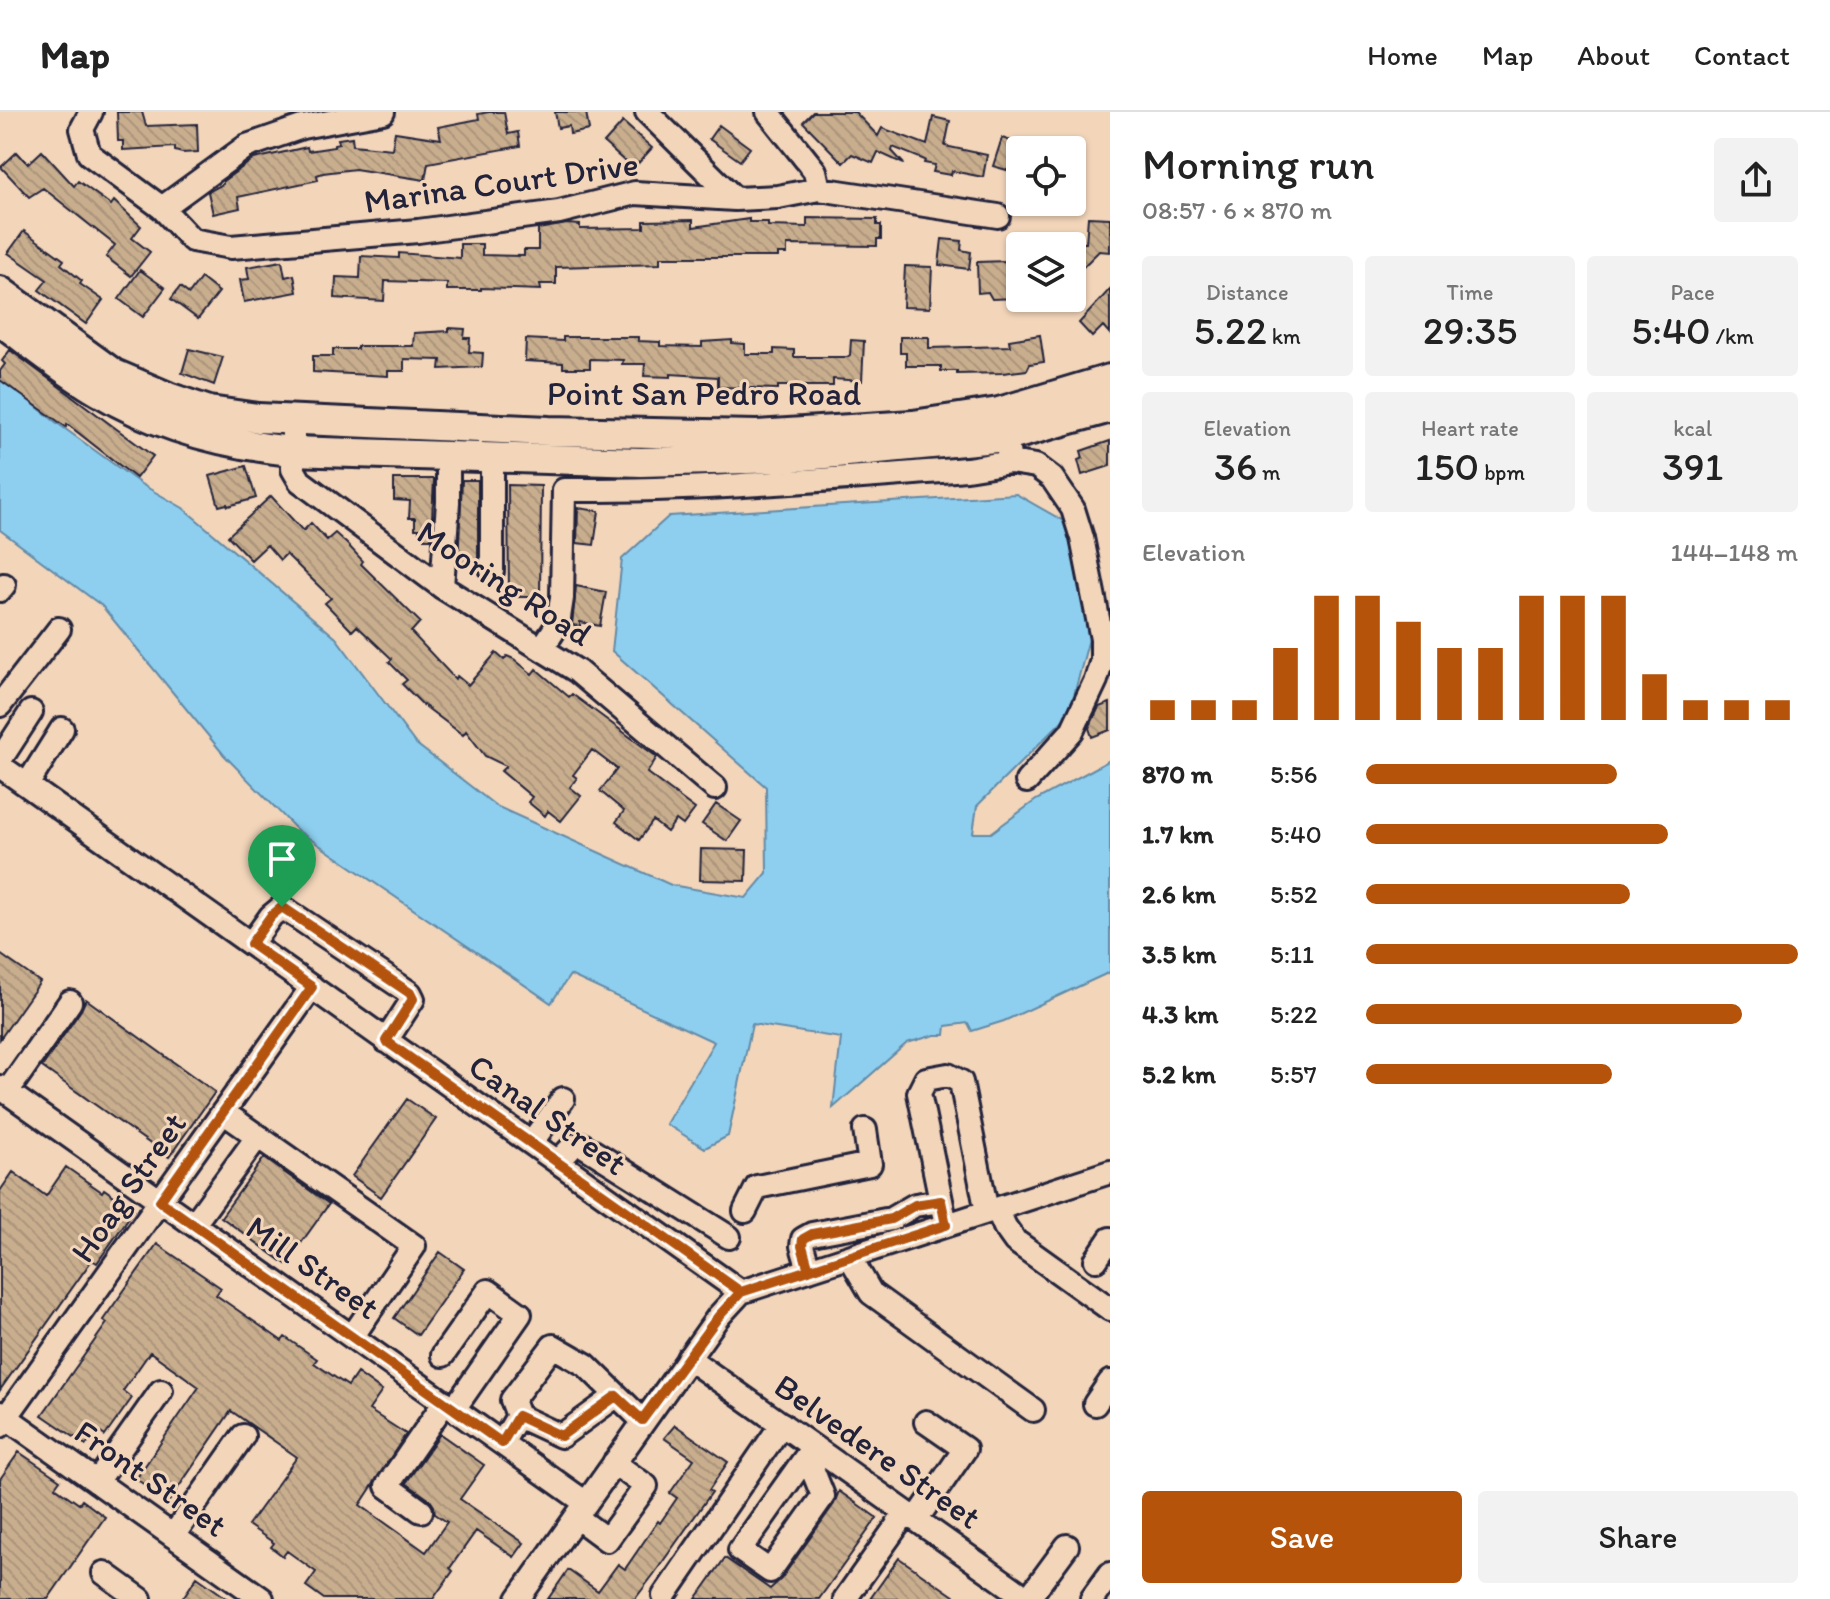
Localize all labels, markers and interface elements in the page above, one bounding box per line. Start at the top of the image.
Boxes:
text: Map [40,32,110,78]
text: Home [1367,38,1438,72]
text: Map [1482,38,1533,72]
text: About [1577,38,1650,72]
text: Contact [1694,38,1790,72]
map controls [1006,136,1086,312]
button: locate [1006,136,1086,216]
text: Morning run [1142,137,1375,190]
button: share [1714,138,1798,222]
street label: Marina Court Drive [361,143,641,222]
text: 08:57 · 6 × 870 m [1142,194,1332,226]
button: layers [1006,232,1086,312]
text: Distance [1206,279,1289,306]
text: Time [1447,279,1493,306]
text: Pace [1671,279,1715,306]
text: 5.22 [1194,306,1267,354]
text: 29:35 [1423,306,1517,354]
text: 5:40 [1631,306,1711,354]
text: km [1267,323,1301,350]
text: /km [1711,323,1754,350]
street label: Point San Pedro Road [547,373,862,414]
text: Elevation [1204,415,1291,442]
text: Heart rate [1421,415,1519,442]
text: kcal [1673,415,1712,442]
text: 36 [1214,442,1257,490]
text: 150 [1415,442,1479,490]
text: 391 [1662,442,1723,490]
text: m [1257,459,1281,486]
text: bpm [1479,459,1525,486]
street label: Mooring Road [410,512,600,655]
text: Elevation [1142,536,1245,568]
text: 144–148 m [1671,536,1798,568]
text: 870 m [1142,758,1213,790]
text: 5:56 [1270,758,1317,790]
text: 1.7 km [1142,818,1214,850]
text: 5:40 [1270,818,1322,850]
pin [248,825,316,907]
icon: arrive [260,837,304,881]
text: 2.6 km [1142,878,1216,910]
text: 5:52 [1270,878,1317,910]
text: 3.5 km [1142,938,1216,970]
text: 5:11 [1270,938,1314,970]
text: 4.3 km [1142,998,1218,1030]
text: 5:22 [1270,998,1317,1030]
street label: Canal Street [461,1045,635,1184]
text: 5.2 km [1142,1058,1216,1090]
text: 5:57 [1270,1058,1317,1090]
street label: Hoag Street [62,1104,195,1270]
street label: Mill Street [238,1207,387,1328]
street label: Belvedere Street [767,1365,989,1538]
street label: Front Street [67,1411,235,1546]
button: Save [1142,1491,1462,1583]
button: Share [1478,1491,1798,1583]

